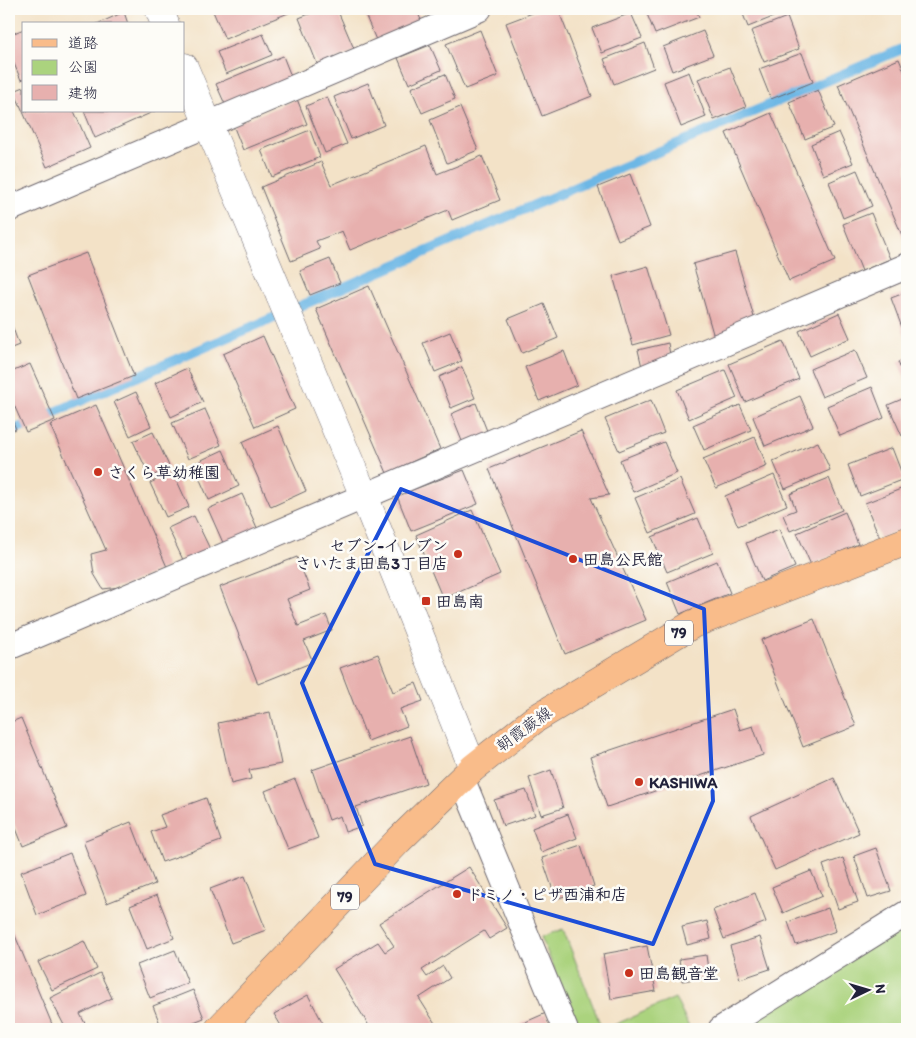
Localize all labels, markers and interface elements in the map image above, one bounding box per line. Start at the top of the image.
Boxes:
legend [22,22,185,112]
text: 道路 [68,34,98,52]
text: 公園 [68,58,98,76]
text: 建物 [68,84,98,102]
place label: さくら草幼稚園 [108,463,220,482]
marker: さくら草幼稚園 [92,466,104,478]
place label: セブン-イレブン さいたま田島3丁目店 [296,536,448,573]
marker: セブン-イレブン さいたま田島3丁目店 [452,548,464,560]
place label: 田島公民館 [583,550,663,569]
marker: 田島公民館 [567,553,579,565]
place label: 田島南 [436,592,484,611]
marker: 田島南 [420,595,432,607]
road number: 79 [665,620,693,646]
street label: 朝霞蕨線 [493,703,555,755]
place label: KASHIWA [649,773,718,792]
marker: KASHIWA [633,776,645,788]
road number: 79 [331,884,359,910]
place label: ドミノ・ピザ西浦和店 [467,885,627,904]
marker: ドミノ・ピザ西浦和店 [451,888,463,900]
place label: 田島観音堂 [639,964,719,983]
north arrow [844,966,894,1016]
marker: 田島観音堂 [623,967,635,979]
text: N [872,983,889,994]

